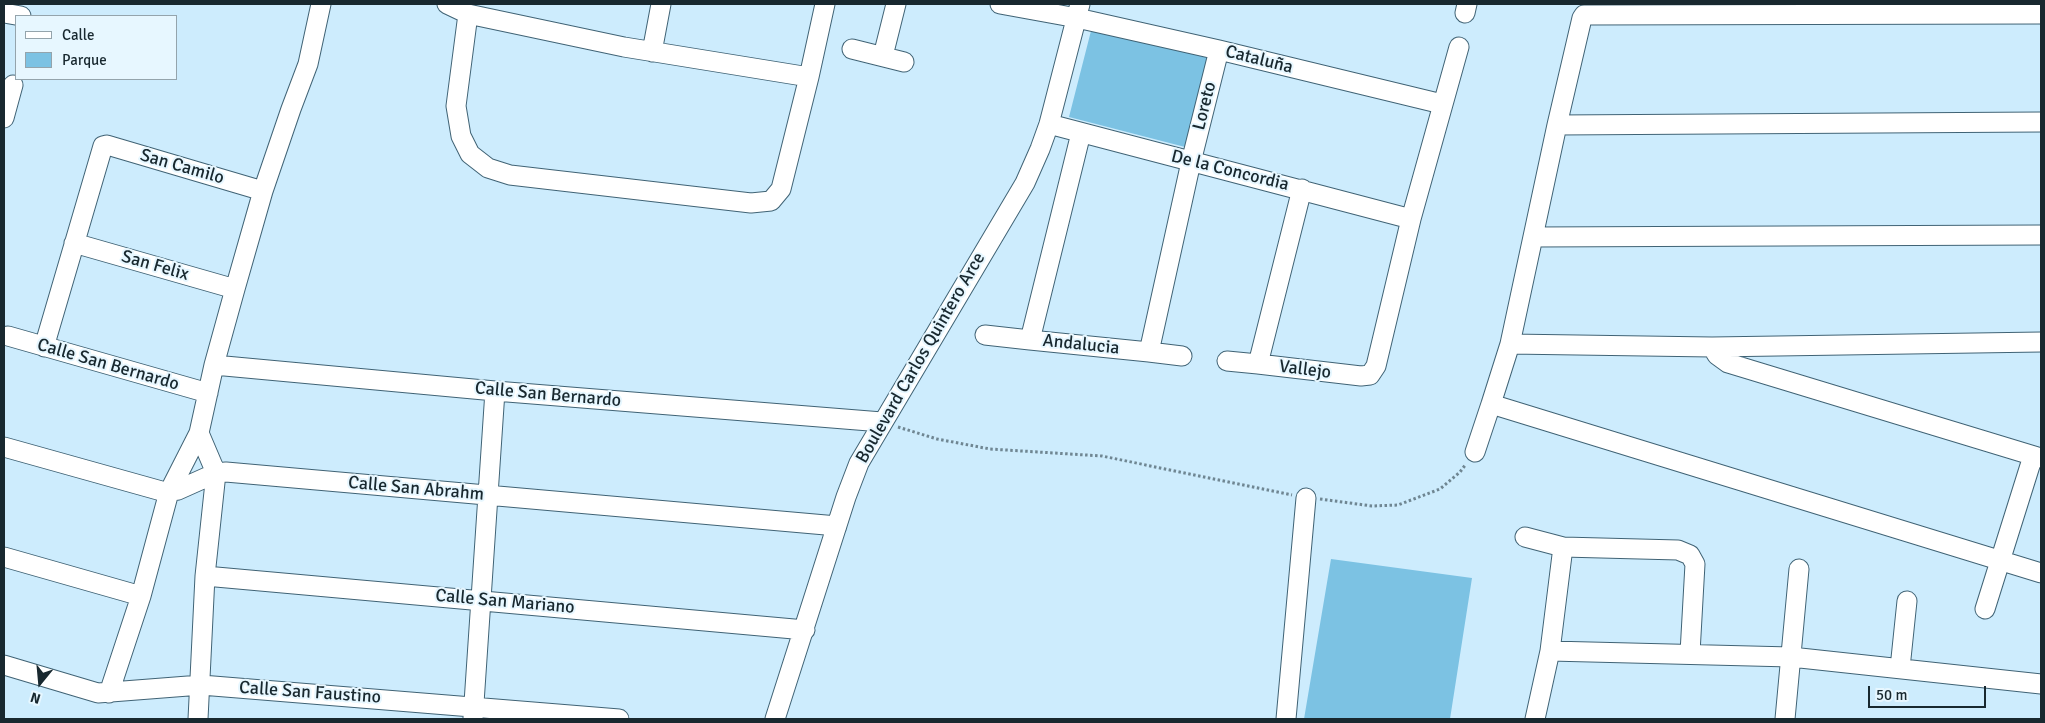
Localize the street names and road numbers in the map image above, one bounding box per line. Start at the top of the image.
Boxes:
street label: Cataluña [1223,41,1295,79]
street label: Loreto [1189,80,1221,132]
street label: San Camilo [137,145,227,189]
street label: De la Concordia [1169,146,1291,196]
street label: San Felix [119,246,191,286]
street label: Boulevard Carlos Quintero Arce [852,249,990,467]
street label: Andalucia [1042,330,1120,360]
street label: Calle San Bernardo [34,334,182,396]
street label: Vallejo [1278,356,1332,384]
street label: Calle San Bernardo [474,378,622,412]
street label: Calle San Abrahm [347,472,485,506]
street label: Calle San Mariano [434,585,576,619]
street label: Calle San Faustino [238,677,382,709]

